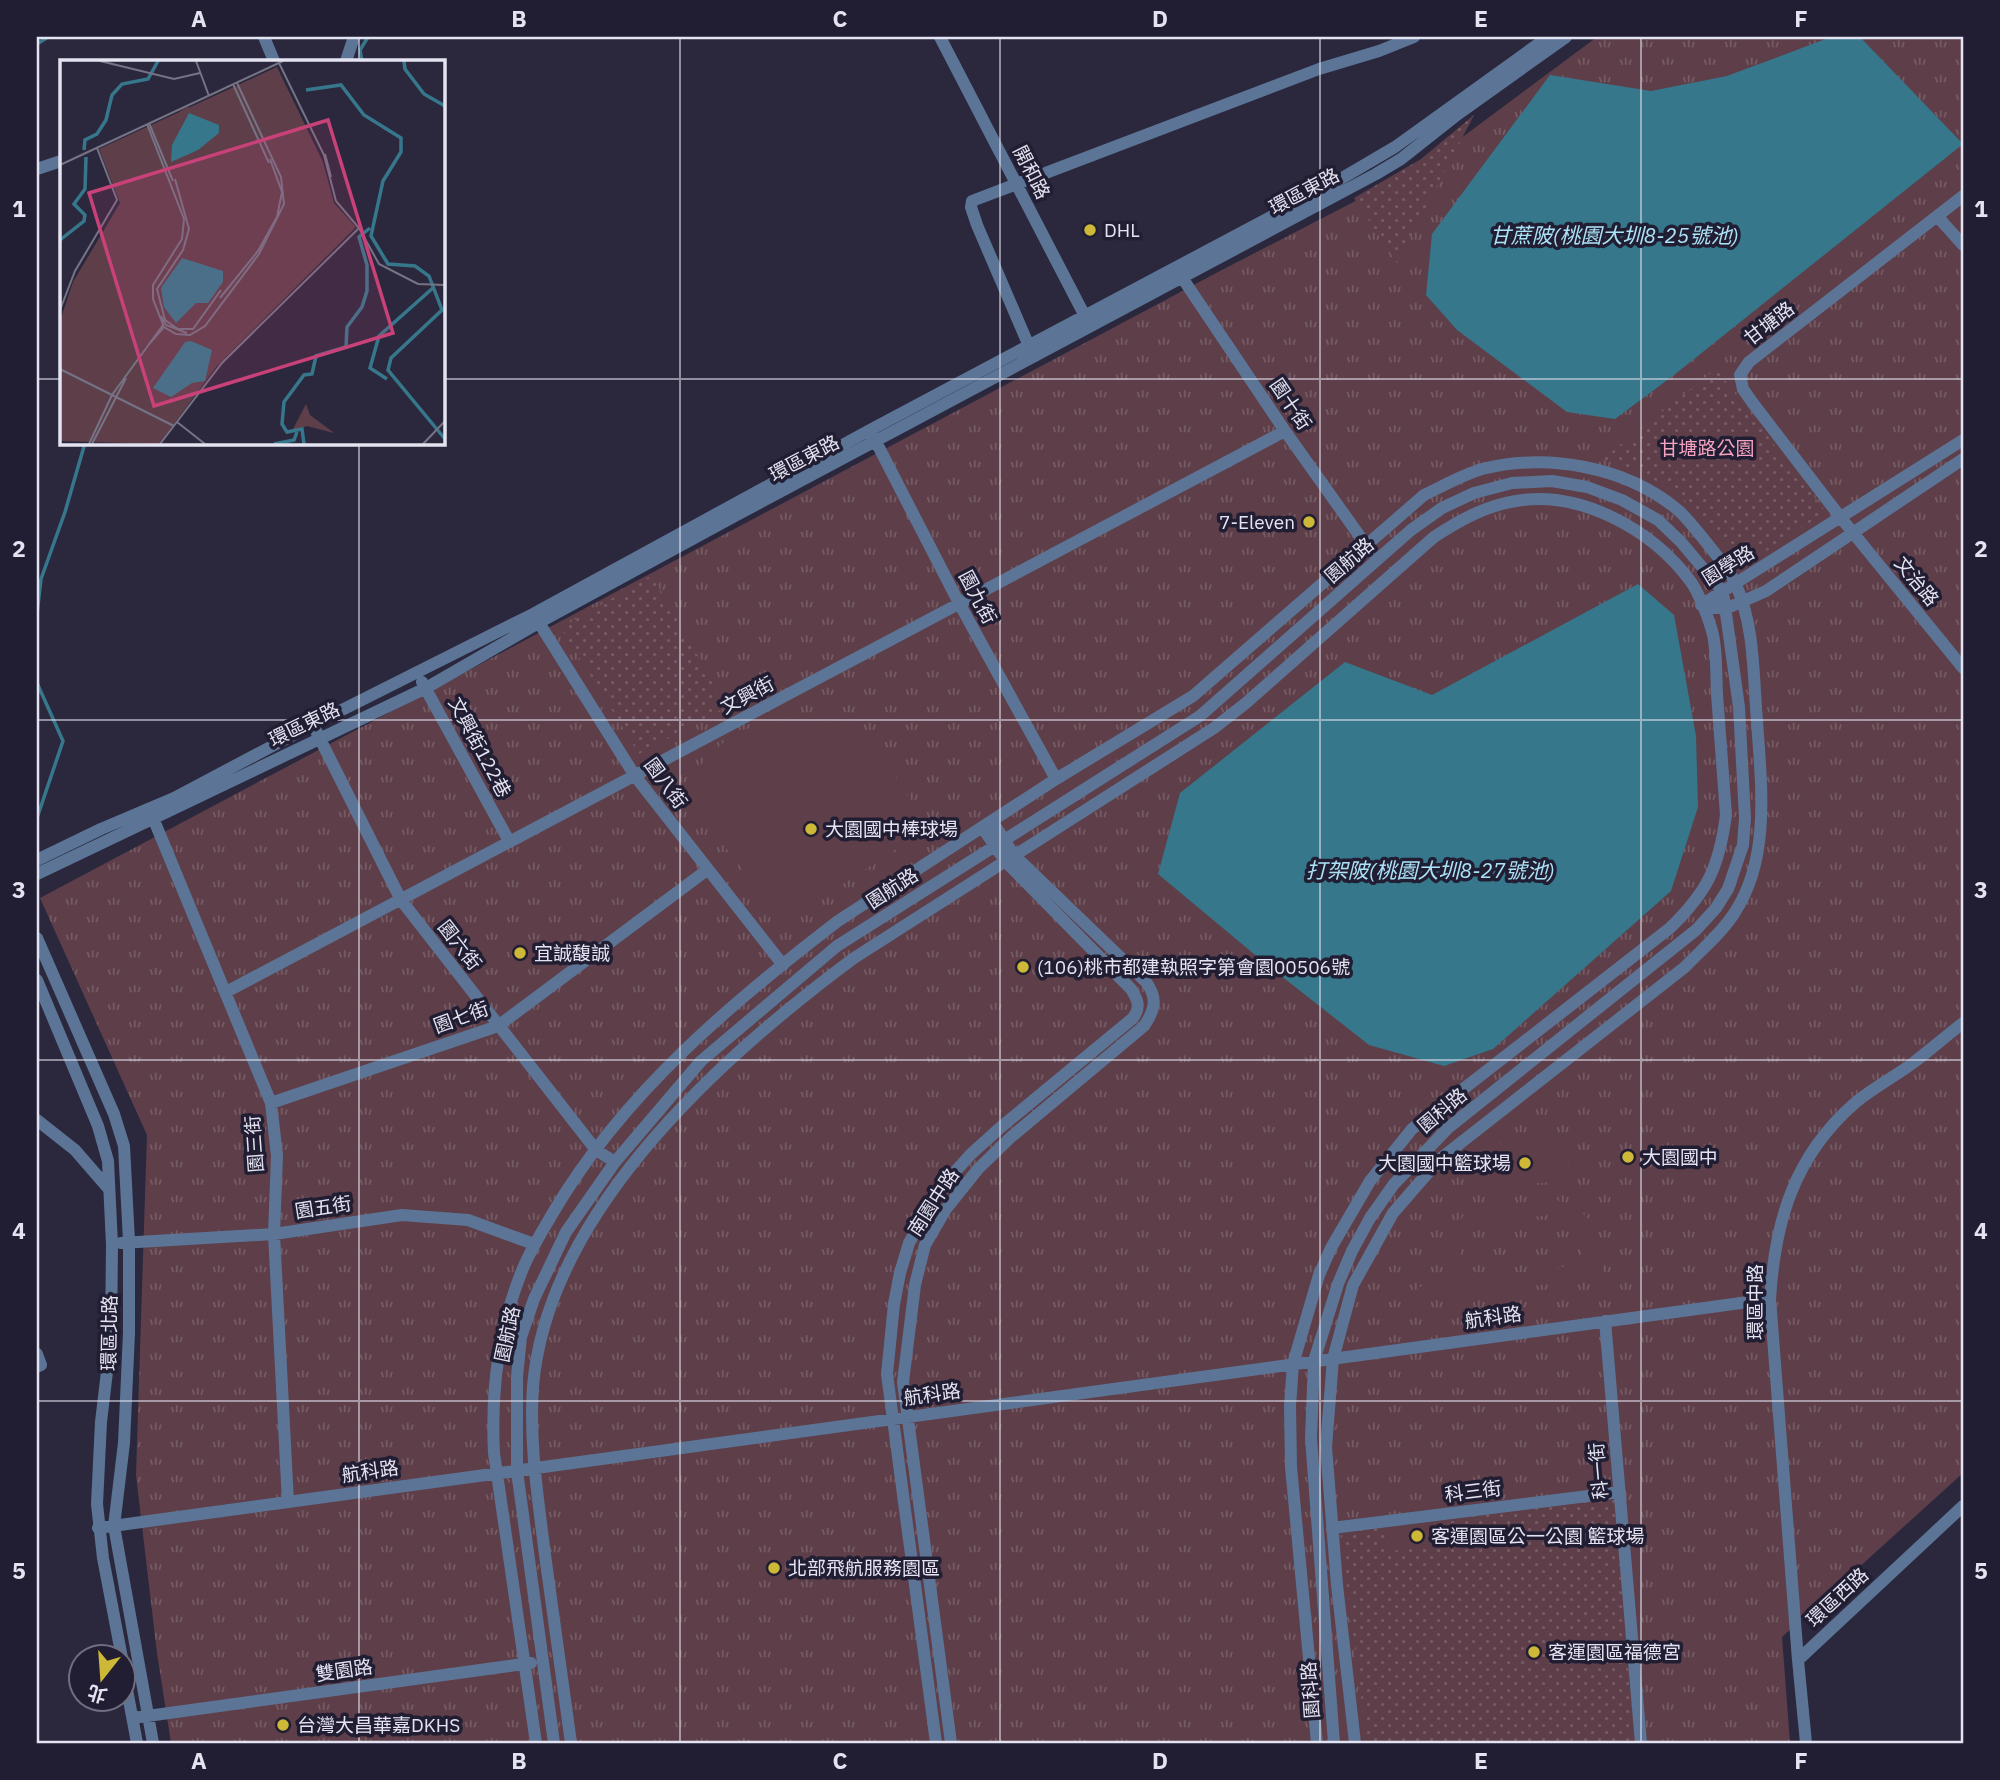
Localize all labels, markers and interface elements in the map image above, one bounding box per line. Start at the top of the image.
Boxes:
text: A [191,3,207,33]
text: B [511,3,527,33]
text: C [833,3,848,33]
text: D [1152,3,1168,33]
text: E [1474,3,1488,33]
text: F [1794,3,1808,33]
inset map [60,60,444,444]
street label: 開和路 [1008,141,1056,203]
street label: 環區東路 [1265,163,1343,219]
text: 1 [12,193,26,223]
text: 1 [1974,193,1988,223]
place label: DHL [1104,218,1140,242]
water label: 甘蔗陂(桃園大圳8-25號池) [1490,221,1738,249]
marker: DHL [1082,222,1098,238]
street label: 甘塘路 [1739,296,1799,350]
street label: 園十街 [1265,374,1317,434]
street label: 環區東路 [765,430,843,486]
park label: 甘塘路公園 [1659,436,1755,460]
place label: 7-Eleven [1219,510,1295,534]
marker: 7-Eleven [1301,514,1317,530]
street label: 園航路 [1320,532,1378,588]
text: 2 [12,533,26,563]
text: 2 [1974,533,1988,563]
street label: 園學路 [1697,540,1759,590]
street label: 文治路 [1890,551,1944,611]
street label: 園九街 [954,566,1002,628]
street label: 文興街 [716,671,778,719]
street label: 文興街122巷 [444,693,516,801]
street label: 環區東路 [265,697,343,751]
street label: 園八街 [640,753,692,813]
place label: 大園國中棒球場 [825,817,958,841]
marker: 大園國中棒球場 [803,821,819,837]
water label: 打架陂(桃園大圳8-27號池) [1306,856,1554,884]
street label: 園航路 [862,862,922,914]
text: 3 [12,874,26,904]
text: 3 [1974,874,1988,904]
street label: 園六街 [433,915,487,975]
place label: 宜誠馥誠 [534,941,610,965]
marker: 宜誠馥誠 [512,945,528,961]
place label: (106)桃市都建執照字第會園00506號 [1037,955,1350,979]
marker: (106)桃市都建執照字第會園00506號 [1015,959,1031,975]
street label: 園七街 [430,996,492,1038]
street label: 園科路 [1412,1082,1472,1138]
street label: 園三街 [240,1115,268,1173]
place label: 大園國中 [1642,1145,1718,1169]
marker: 大園國中 [1620,1149,1636,1165]
place label: 大園國中籃球場 [1378,1151,1511,1175]
marker: 大園國中籃球場 [1517,1155,1533,1171]
street label: 南園中路 [902,1164,964,1240]
street label: 園五街 [293,1191,353,1223]
text: 4 [12,1215,26,1245]
text: 4 [1974,1215,1988,1245]
street label: 環區中路 [1743,1264,1767,1340]
street label: 環區北路 [96,1295,122,1371]
street label: 航科路 [1463,1301,1523,1333]
street label: 園航路 [489,1304,525,1364]
street label: 航科路 [902,1378,962,1410]
street label: 科一街 [1584,1442,1612,1500]
street label: 航科路 [340,1455,400,1487]
street label: 科三街 [1443,1476,1503,1506]
place label: 客運園區公一公園 籃球場 [1431,1524,1645,1548]
marker: 客運園區公一公園 籃球場 [1409,1528,1425,1544]
text: 5 [12,1555,26,1585]
text: 5 [1974,1555,1988,1585]
place label: 北部飛航服務園區 [788,1556,940,1580]
marker: 北部飛航服務園區 [766,1560,782,1576]
street label: 環區西路 [1801,1562,1873,1632]
place label: 客運園區福德宮 [1548,1640,1681,1664]
north arrow [66,1644,136,1714]
marker: 客運園區福德宮 [1526,1644,1542,1660]
street label: 雙園路 [314,1654,374,1686]
street label: 園科路 [1296,1661,1324,1719]
text: 北 [84,1680,110,1709]
place label: 台灣大昌華嘉DKHS [297,1713,460,1737]
marker: 台灣大昌華嘉DKHS [275,1717,291,1733]
text: A [191,1745,207,1775]
text: B [511,1745,527,1775]
text: C [833,1745,848,1775]
text: D [1152,1745,1168,1775]
text: E [1474,1745,1488,1775]
text: F [1794,1745,1808,1775]

